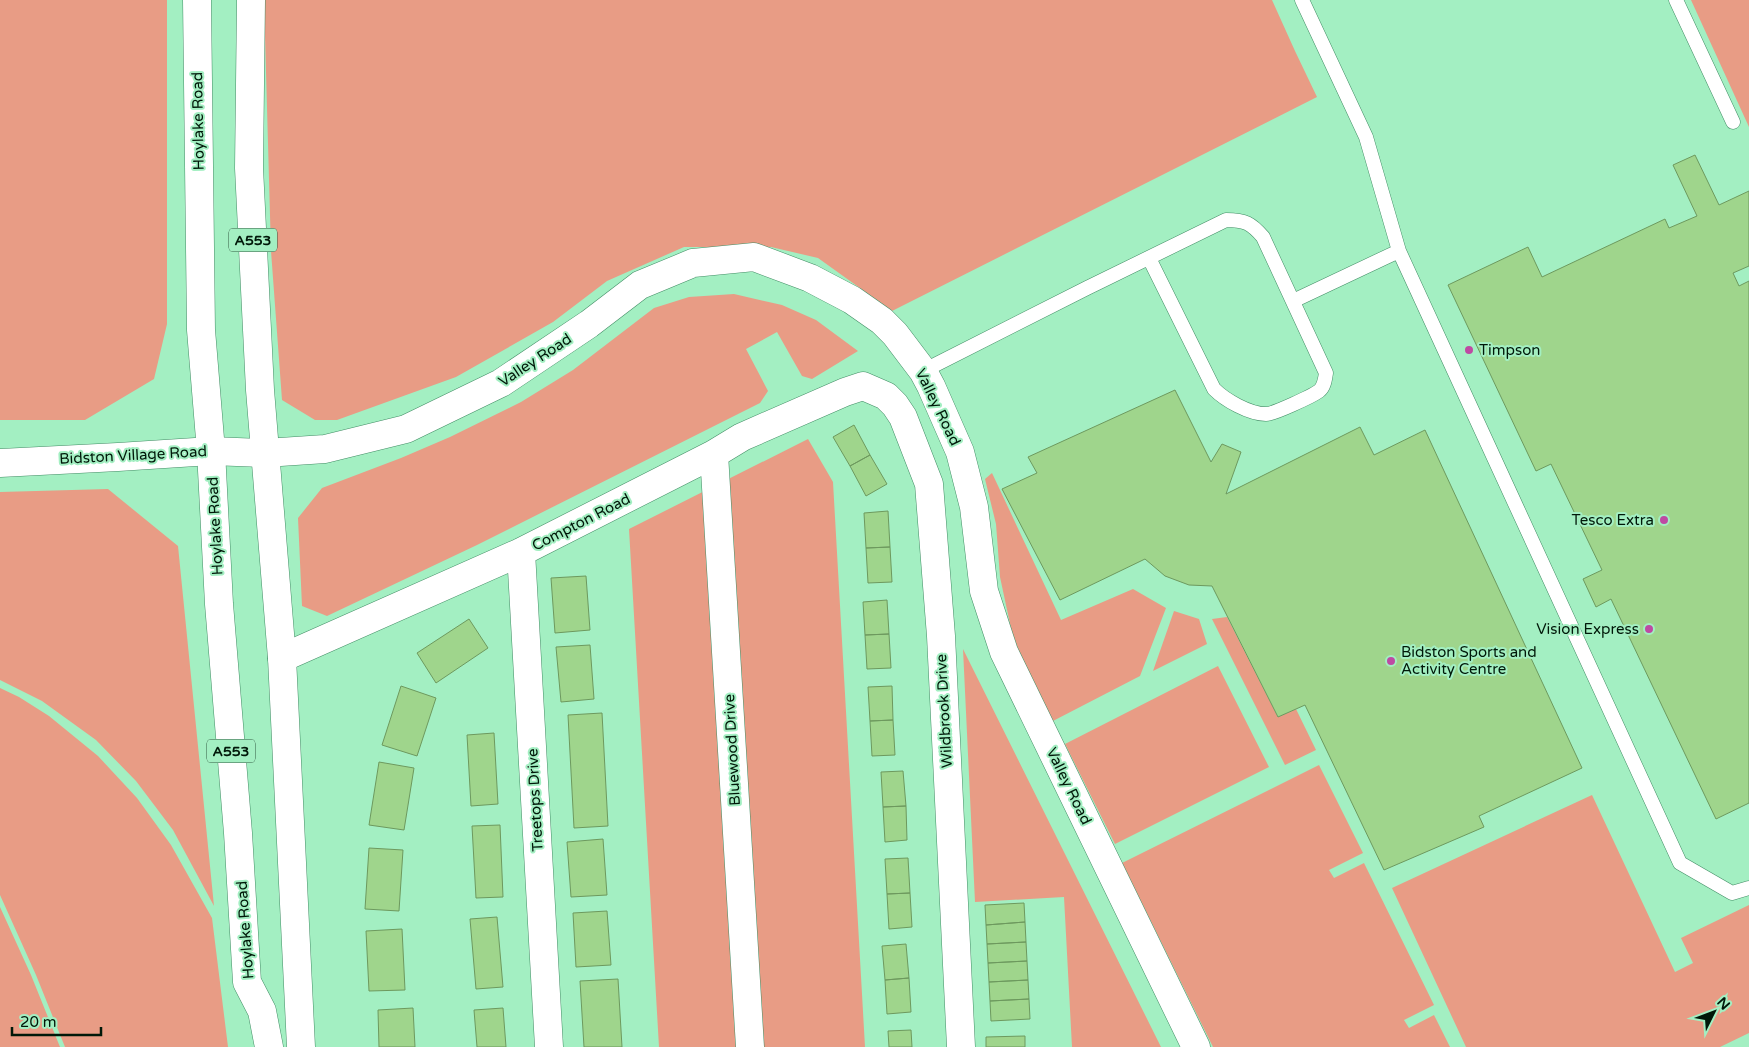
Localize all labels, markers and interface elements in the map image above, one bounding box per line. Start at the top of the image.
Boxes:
street label: Hoylake Road [188,72,208,170]
road number: A553 [229,228,277,252]
street label: Valley Road [495,330,575,390]
place label: Timpson [1479,341,1540,359]
marker: Timpson [1463,344,1475,356]
street label: Valley Road [912,366,964,448]
street label: Bidston Village Road [59,442,207,468]
street label: Hoylake Road [203,476,227,576]
street label: Compton Road [529,489,633,555]
place label: Tesco Extra [1572,511,1654,529]
marker: Tesco Extra [1658,514,1670,526]
place label: Vision Express [1536,620,1639,638]
marker: Vision Express [1643,623,1655,635]
place label: Bidston Sports and Activity Centre [1401,643,1537,678]
street label: Wildbrook Drive [932,654,956,768]
marker: Bidston Sports and Activity Centre [1385,655,1397,667]
street label: Bluewood Drive [720,694,744,806]
road number: A553 [207,739,255,762]
street label: Valley Road [1043,745,1095,827]
street label: Treetops Drive [523,748,547,852]
street label: Hoylake Road [233,880,257,980]
north arrow [1689,987,1739,1037]
text: N [1713,994,1733,1014]
scale bar [12,1004,101,1036]
text: 20 m [20,1013,57,1031]

